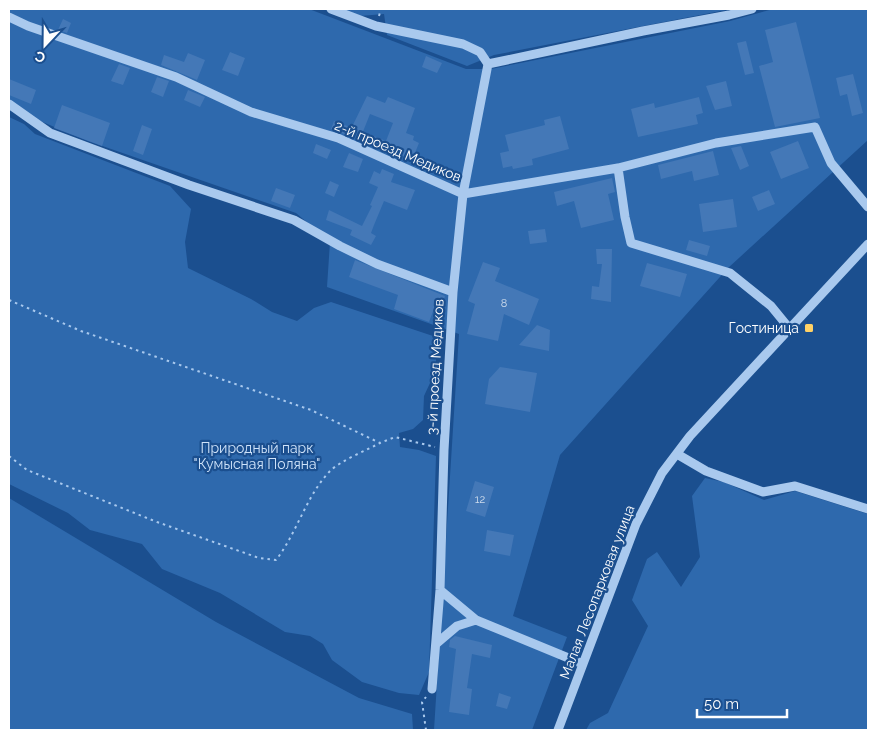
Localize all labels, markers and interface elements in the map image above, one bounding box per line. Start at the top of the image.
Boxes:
north arrow [20,20,70,70]
text: С [32,48,48,66]
street label: 2-й проезд Медиков [332,117,464,185]
house number: 8 [501,297,507,310]
street label: 3-й проезд Медиков [423,299,447,435]
place label: Гостиница [729,320,799,336]
marker: Гостиница [803,322,815,334]
park label: Природный парк "Кумысная Поляна" [194,440,320,472]
house number: 12 [475,493,485,506]
street label: Малая Лесопарковая улица [556,503,638,681]
scale bar [697,686,787,718]
text: 50 m [704,695,739,713]

